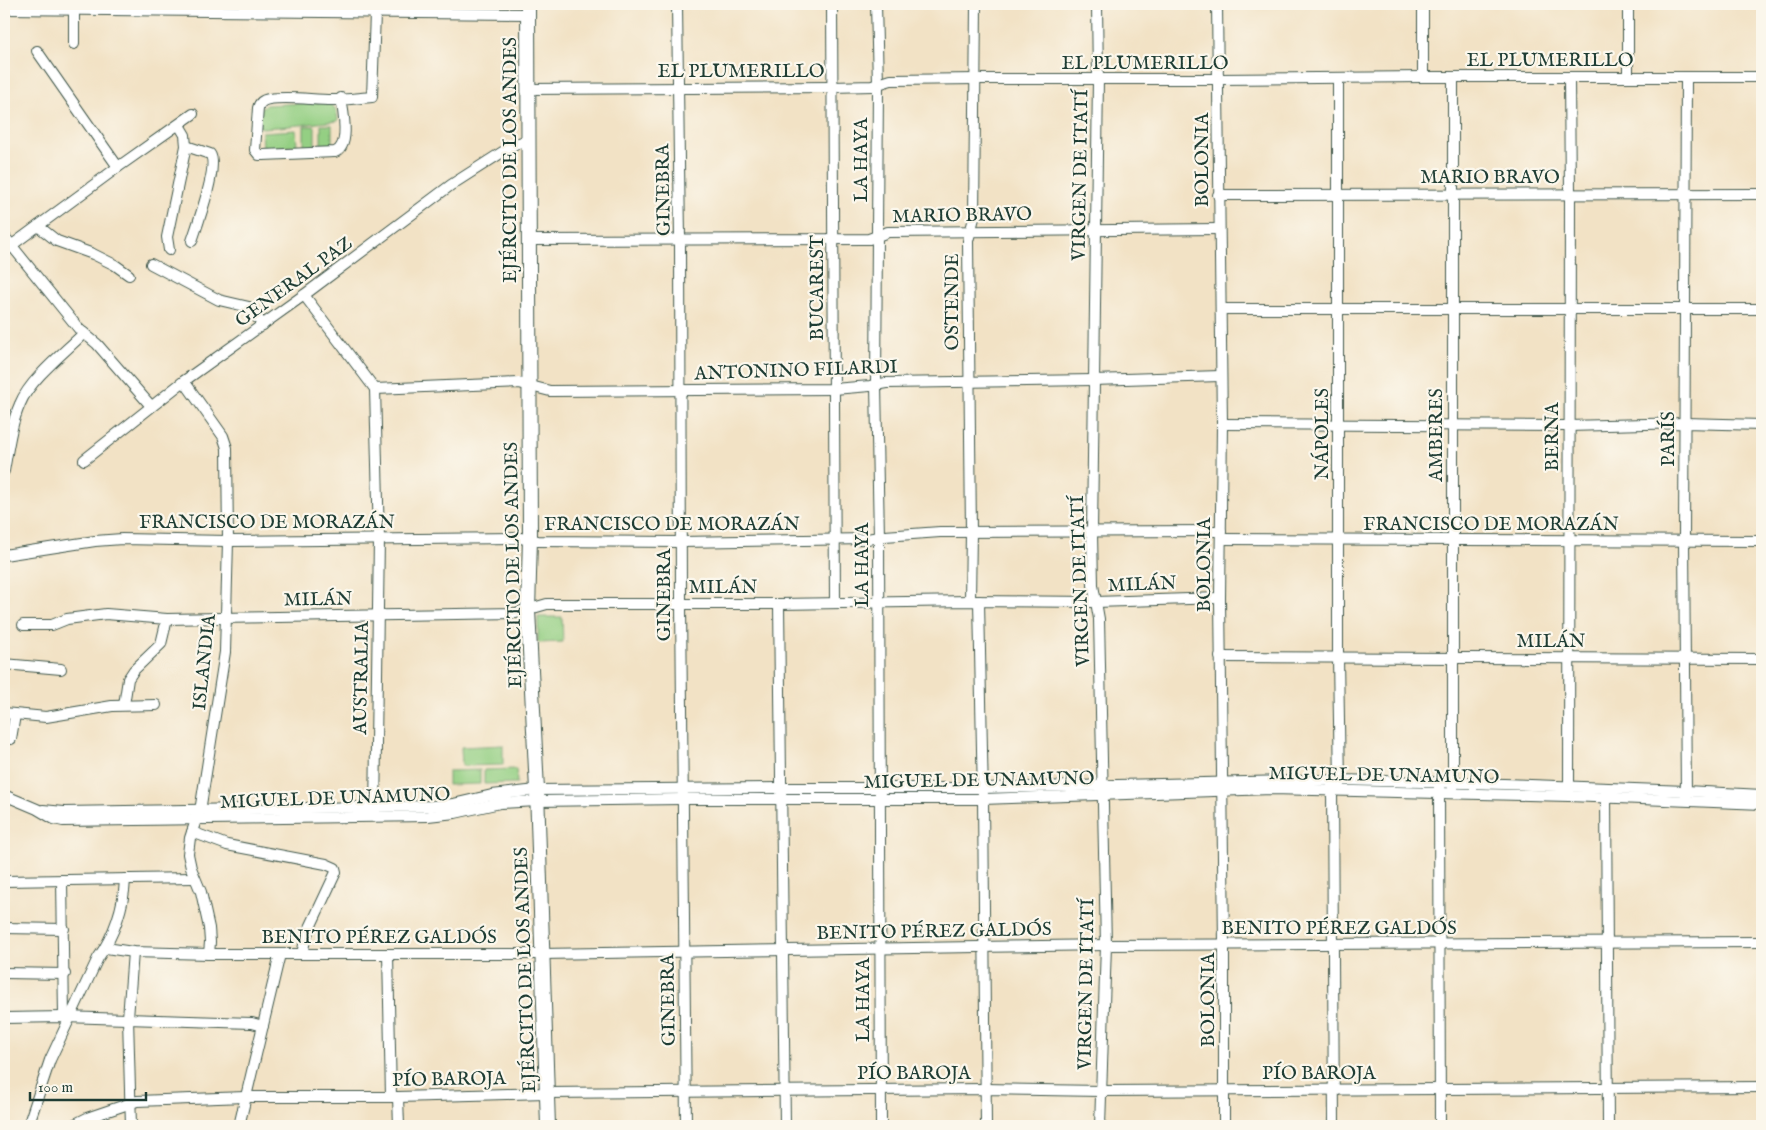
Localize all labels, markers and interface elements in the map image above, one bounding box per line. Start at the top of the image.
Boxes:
street label: EJÉRCITO DE LOS ANDES [498,37,523,283]
street label: EL PLUMERILLO [1466,49,1634,73]
street label: EL PLUMERILLO [1061,52,1229,76]
street label: EL PLUMERILLO [657,60,825,84]
street label: VIRGEN DE ITATÍ [1066,88,1095,262]
street label: BOLONIA [1191,112,1215,207]
street label: LA HAYA [850,116,874,202]
street label: GINEBRA [651,142,677,236]
street label: MARIO BRAVO [1420,166,1560,190]
street label: MARIO BRAVO [892,203,1032,229]
street label: GENERAL PAZ [231,232,358,333]
street label: BUCAREST [806,235,830,341]
street label: OSTENDE [941,253,965,351]
street label: ANTONINO FILARDI [693,355,898,387]
street label: NÁPOLES [1310,388,1335,480]
street label: AMBERES [1425,388,1449,483]
street label: BERNA [1541,401,1565,471]
street label: PARÍS [1656,411,1681,467]
street label: EJÉRCITO DE LOS ANDES [499,442,528,688]
street label: VIRGEN DE ITATÍ [1065,494,1096,668]
street label: FRANCISCO DE MORAZÁN [139,510,395,535]
street label: FRANCISCO DE MORAZÁN [544,512,800,537]
street label: FRANCISCO DE MORAZÁN [1363,512,1619,537]
street label: BOLONIA [1193,517,1217,612]
street label: LA HAYA [851,521,875,607]
street label: GINEBRA [653,548,677,641]
street label: MILÁN [1107,571,1177,598]
street label: MILÁN [689,575,757,600]
street label: MILÁN [283,586,353,613]
street label: ISLANDIA [188,612,222,712]
street label: AUSTRALIA [349,620,375,736]
street label: MILÁN [1517,629,1585,654]
street label: MIGUEL DE UNAMUNO [1268,762,1500,790]
street label: MIGUEL DE UNAMUNO [863,767,1095,795]
street label: MIGUEL DE UNAMUNO [219,783,451,815]
street label: EJÉRCITO DE LOS ANDES [509,847,542,1093]
street label: VIRGEN DE ITATÍ [1072,897,1101,1071]
street label: BENITO PÉREZ GALDÓS [1221,916,1457,941]
street label: BENITO PÉREZ GALDÓS [816,917,1052,946]
street label: BENITO PÉREZ GALDÓS [261,925,497,950]
street label: GINEBRA [656,952,682,1046]
street label: BOLONIA [1197,952,1221,1047]
street label: LA HAYA [852,956,876,1042]
street label: PÍO BAROJA [857,1061,972,1086]
street label: PÍO BAROJA [1262,1061,1377,1086]
street label: PÍO BAROJA [392,1066,507,1093]
scale bar [30,1070,146,1102]
text: 100 m [38,1078,74,1097]

